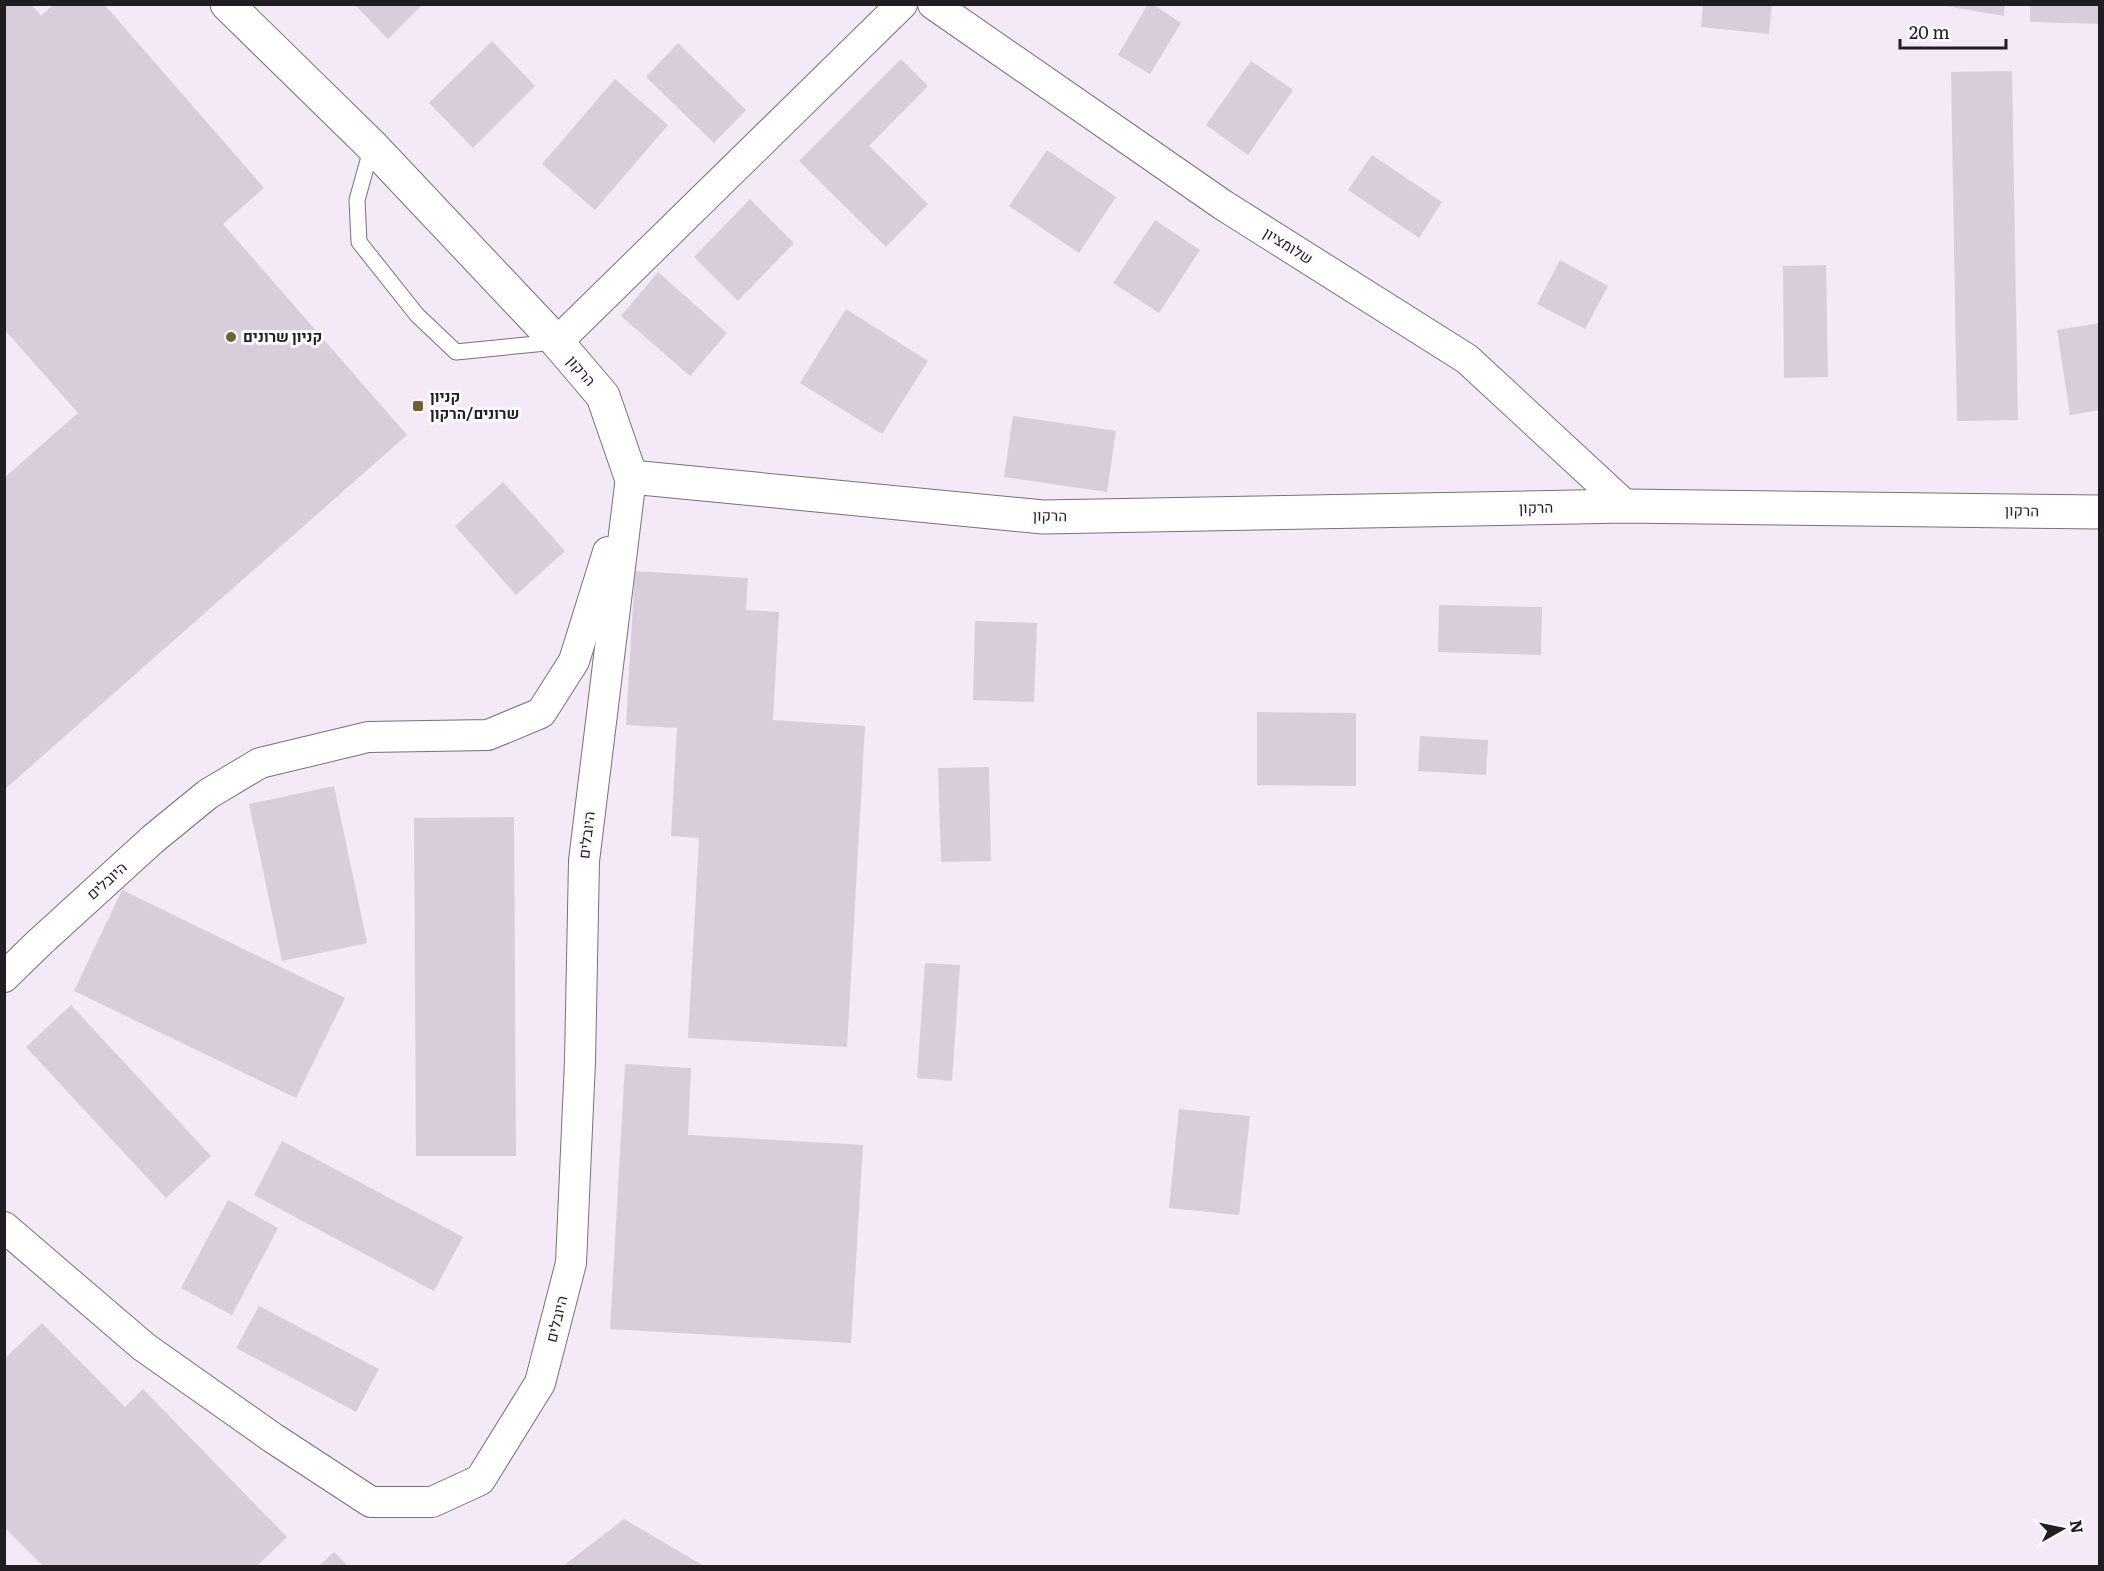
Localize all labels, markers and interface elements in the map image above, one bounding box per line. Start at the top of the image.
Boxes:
scale bar [1900,12,2006,50]
text: 20 m [1909,18,1950,45]
street label: שלומציון [1259,220,1318,269]
place label: קניון שרונים [243,324,322,347]
marker: קניון שרונים [224,330,238,344]
street label: הרקון [562,350,602,390]
place label: קניון שרונים/הרקון [430,384,519,424]
marker: קניון שרונים/הרקון [411,399,425,413]
street label: הרקון [1519,495,1553,518]
street label: הרקון [2005,498,2039,521]
street label: הרקון [1033,503,1067,526]
street label: היובלים [571,810,600,860]
street label: היובלים [81,855,131,904]
street label: היובלים [539,1293,572,1344]
north arrow [2032,1499,2092,1559]
text: N [2065,1518,2091,1535]

